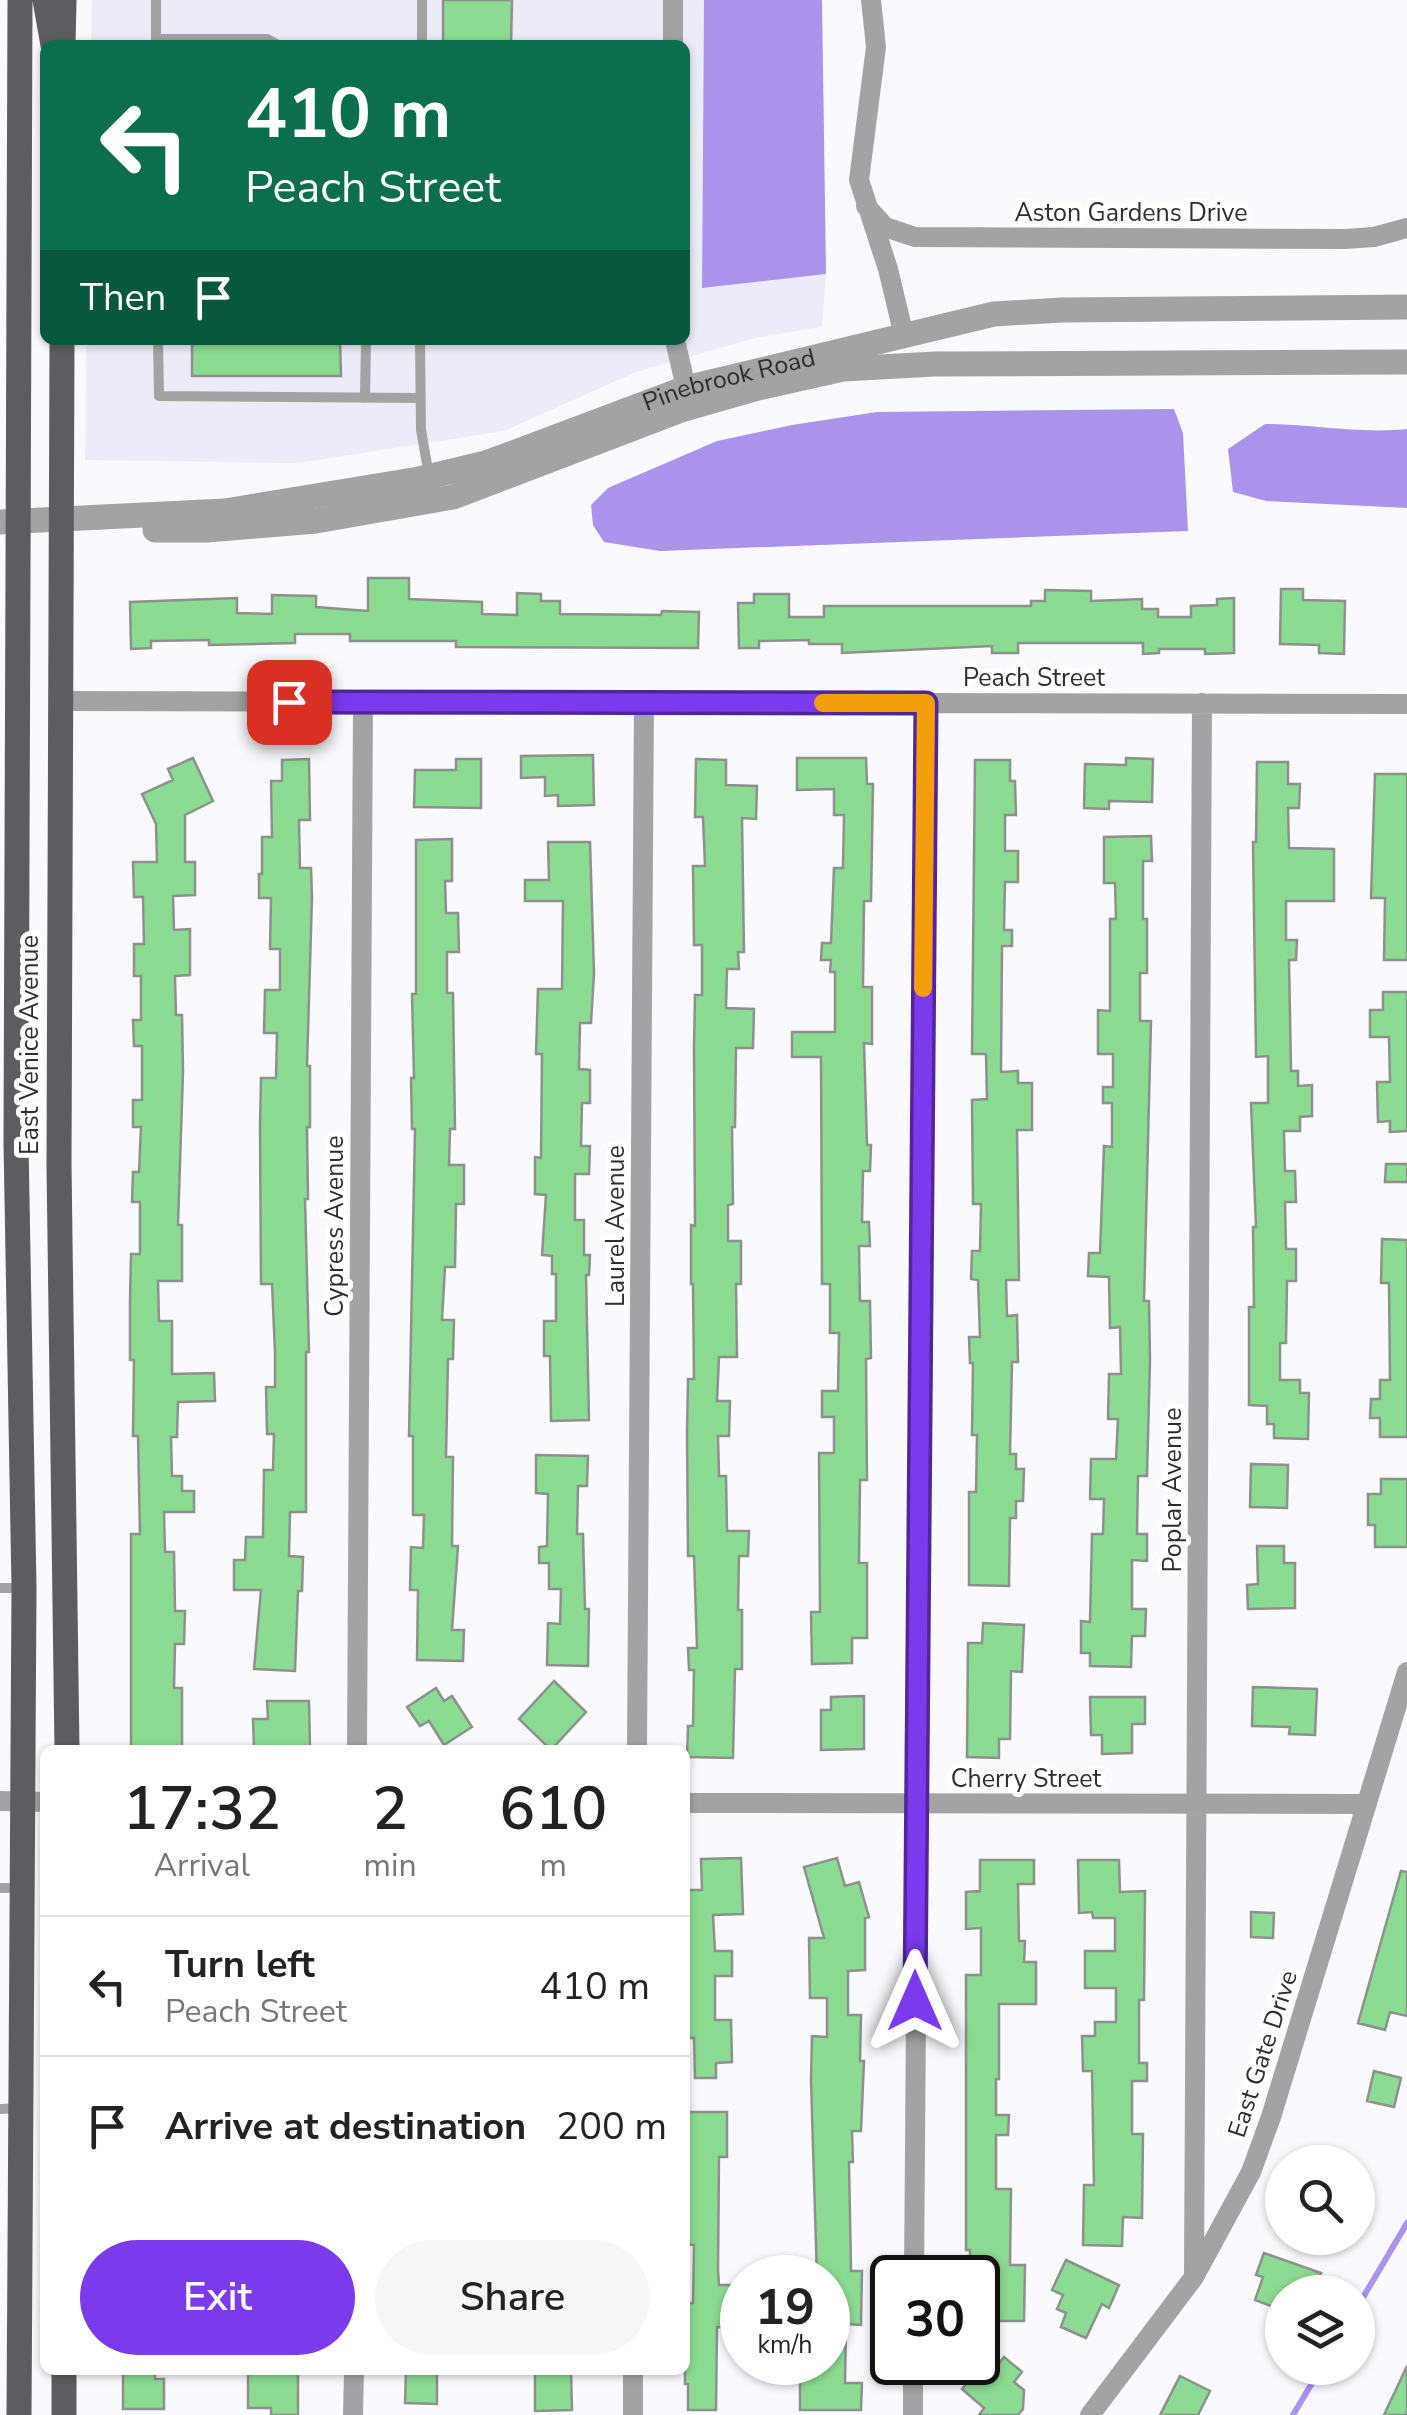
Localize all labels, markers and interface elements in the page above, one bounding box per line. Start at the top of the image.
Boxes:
text: 410 m [245,66,451,162]
icon: left [80,80,210,210]
text: Peach Street [245,157,501,218]
street label: Aston Gardens Drive [1014,196,1248,230]
icon: arrive [186,270,241,325]
text: Then [80,272,166,323]
street label: Pinebrook Road [638,341,819,420]
pin [247,660,332,745]
street label: Peach Street [963,661,1105,695]
icon: arrive [262,675,317,730]
street label: East Venice Avenue [13,935,47,1155]
street label: Cypress Avenue [318,1135,352,1317]
street label: Laurel Avenue [599,1145,633,1307]
street label: Poplar Avenue [1156,1408,1190,1572]
street label: Cherry Street [951,1762,1101,1796]
text: 17:32 [123,1768,281,1850]
text: 2 [372,1768,408,1850]
text: 610 [499,1768,607,1850]
text: Arrival [154,1844,250,1887]
text: min [364,1844,417,1887]
text: m [540,1844,567,1887]
text: Turn left [165,1939,315,1990]
position arrow [863,1949,967,2053]
icon: left [80,1959,135,2014]
text: 410 m [539,1961,650,2012]
street label: East Gate Drive [1220,1966,1306,2142]
text: Peach Street [165,1990,347,2033]
icon: arrive [80,2099,135,2154]
text: Arrive at destination [165,2101,526,2152]
text: 200 m [556,2101,667,2152]
map controls [1265,2145,1375,2385]
button: search [1265,2145,1375,2255]
button: Exit [80,2240,355,2355]
button: Share [375,2240,650,2355]
speed limit sign: 30 [870,2255,1000,2385]
text: 19 [755,2273,815,2342]
button: layers [1265,2275,1375,2385]
text: km/h [757,2328,813,2362]

